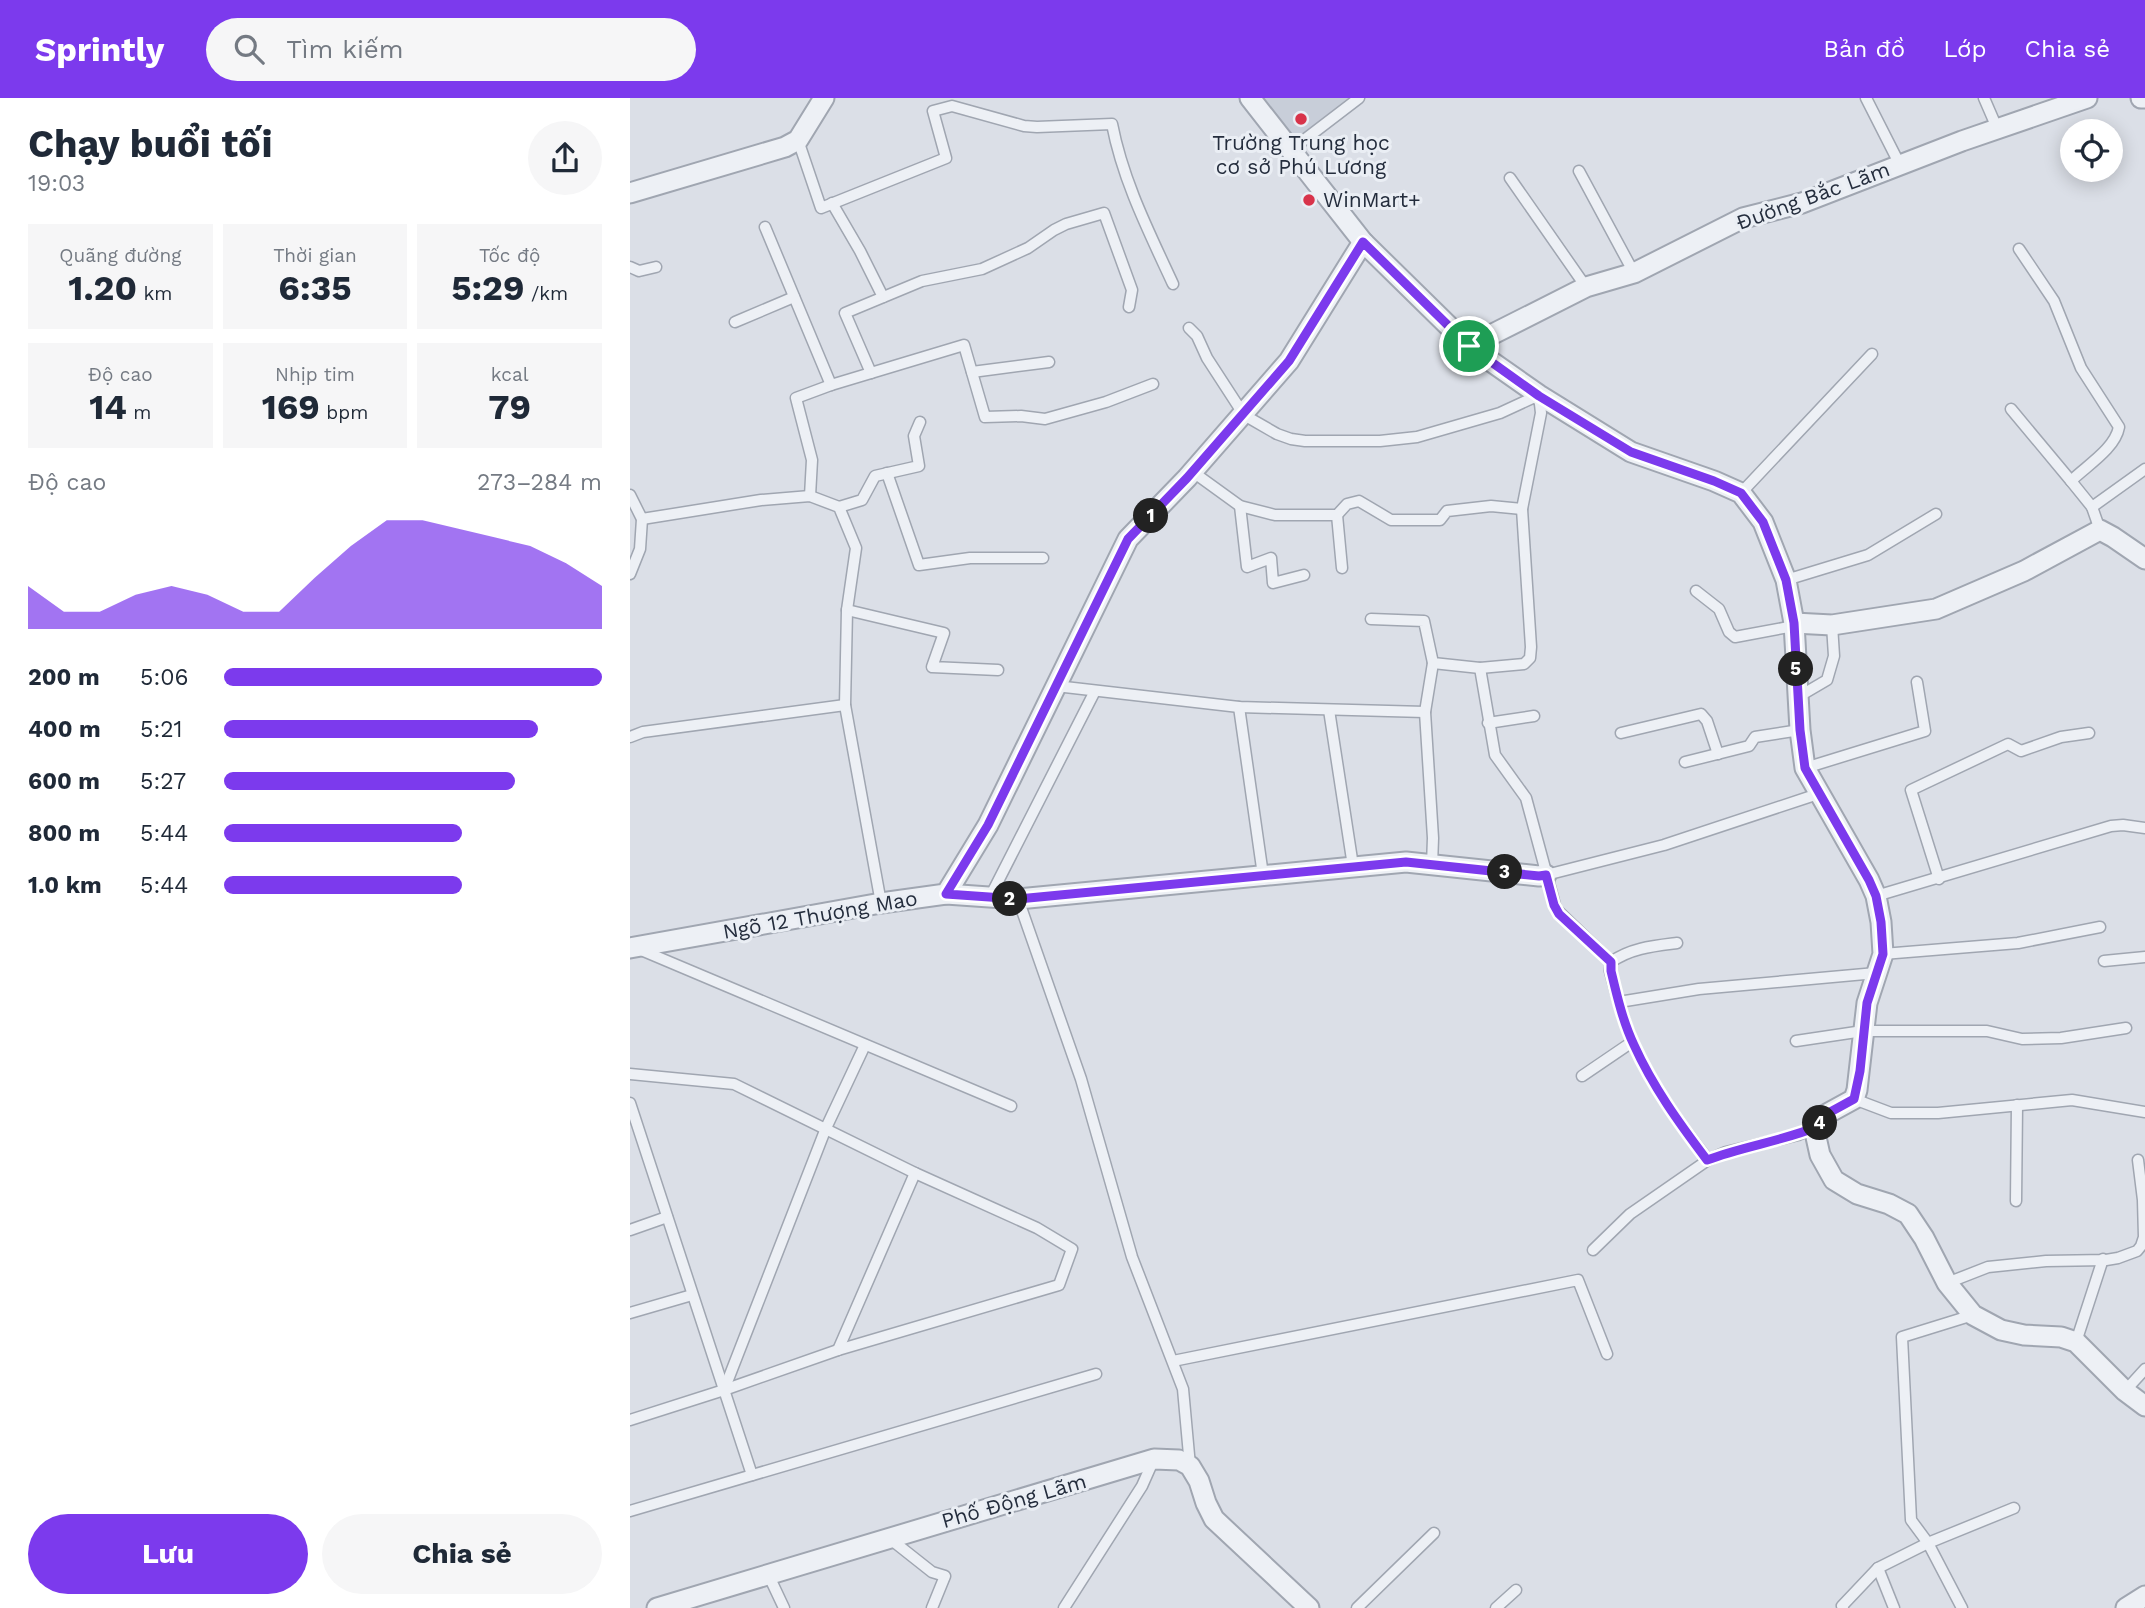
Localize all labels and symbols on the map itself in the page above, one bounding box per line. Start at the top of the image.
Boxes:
marker: Trường Trung học cơ sở Phú Lương [1293,111,1309,127]
place label: Trường Trung học cơ sở Phú Lương [1212,130,1390,179]
street label: Đường Bắc Lãm [1733,156,1893,235]
place label: WinMart+ [1323,187,1421,212]
marker: WinMart+ [1301,192,1317,208]
pin [1439,316,1499,376]
pin: 1 [1134,498,1168,534]
pin: 5 [1778,652,1814,686]
pin: 3 [1488,854,1522,890]
pin: 2 [992,882,1028,916]
street label: Ngõ 12 Thượng Mao [721,885,919,944]
pin: 4 [1802,1105,1838,1140]
street label: Phố Động Lãm [939,1468,1089,1533]

